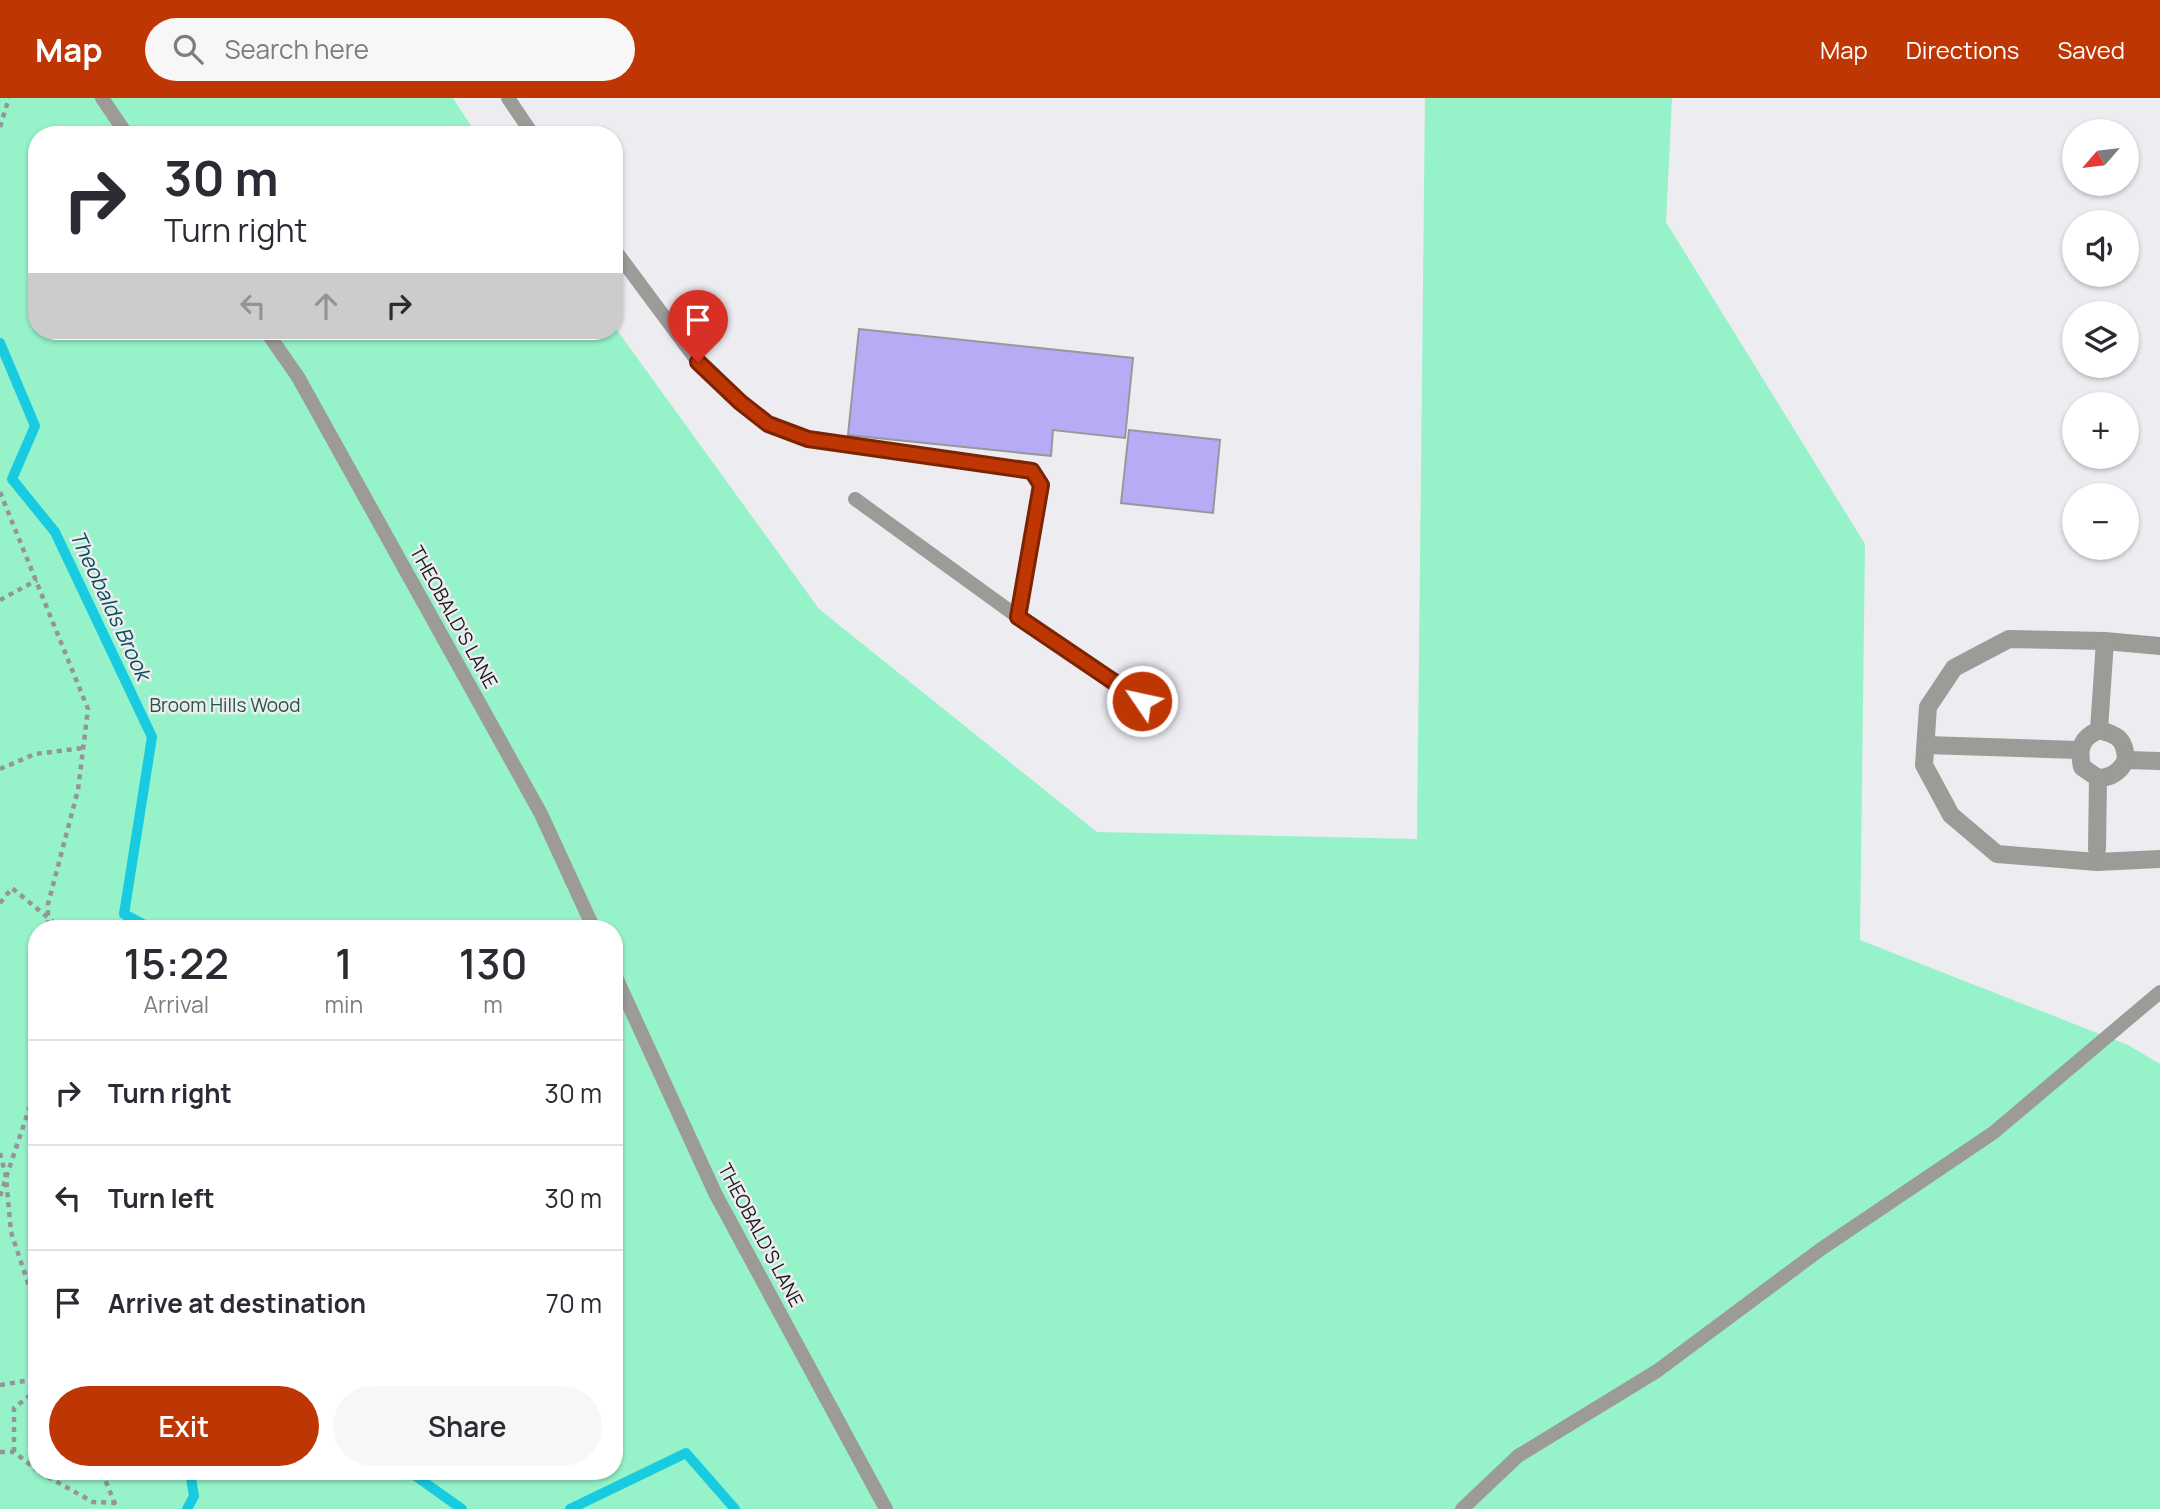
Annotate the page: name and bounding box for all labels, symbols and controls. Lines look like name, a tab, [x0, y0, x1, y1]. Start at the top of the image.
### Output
search box	[145, 18, 635, 81]
text: Map	[35, 27, 103, 72]
icon: search	[169, 30, 207, 68]
text: Search here	[225, 31, 369, 67]
text: Map	[1820, 33, 1868, 66]
text: Directions	[1906, 33, 2019, 66]
text: Saved	[2057, 33, 2125, 66]
north arrow	[2062, 119, 2138, 196]
map controls	[2062, 119, 2139, 560]
text: 30 m	[164, 144, 279, 211]
icon: right	[49, 154, 140, 245]
text: Turn right	[164, 208, 307, 252]
button: sound	[2062, 210, 2139, 287]
icon: left	[234, 287, 272, 325]
icon: ahead	[307, 287, 345, 325]
icon: right	[380, 287, 418, 325]
pin	[668, 290, 728, 362]
icon: arrive	[679, 301, 717, 339]
button: layers	[2062, 301, 2139, 378]
button: +	[2062, 392, 2139, 469]
button: −	[2062, 483, 2139, 560]
water label: Theobalds Brook	[64, 526, 159, 687]
street label: THEOBALD'S LANE	[404, 541, 504, 693]
position arrow	[1105, 664, 1179, 738]
park label: Broom Hills Wood	[149, 692, 301, 718]
text: 15:22	[124, 934, 229, 992]
text: 1	[335, 934, 353, 992]
text: 130	[459, 934, 527, 992]
text: Arrival	[143, 988, 209, 1020]
text: min	[325, 988, 363, 1020]
text: m	[483, 988, 503, 1020]
icon: right	[49, 1074, 87, 1112]
text: Turn right	[108, 1075, 232, 1111]
text: 30 m	[545, 1075, 602, 1111]
street label: THEOBALD'S LANE	[712, 1159, 810, 1311]
icon: left	[49, 1179, 87, 1217]
text: Turn left	[108, 1180, 215, 1216]
text: 30 m	[545, 1180, 602, 1216]
icon: arrive	[49, 1284, 87, 1322]
text: Arrive at destination	[108, 1285, 366, 1321]
text: 70 m	[546, 1285, 602, 1321]
button: Exit	[49, 1386, 319, 1466]
button: Share	[333, 1386, 602, 1466]

